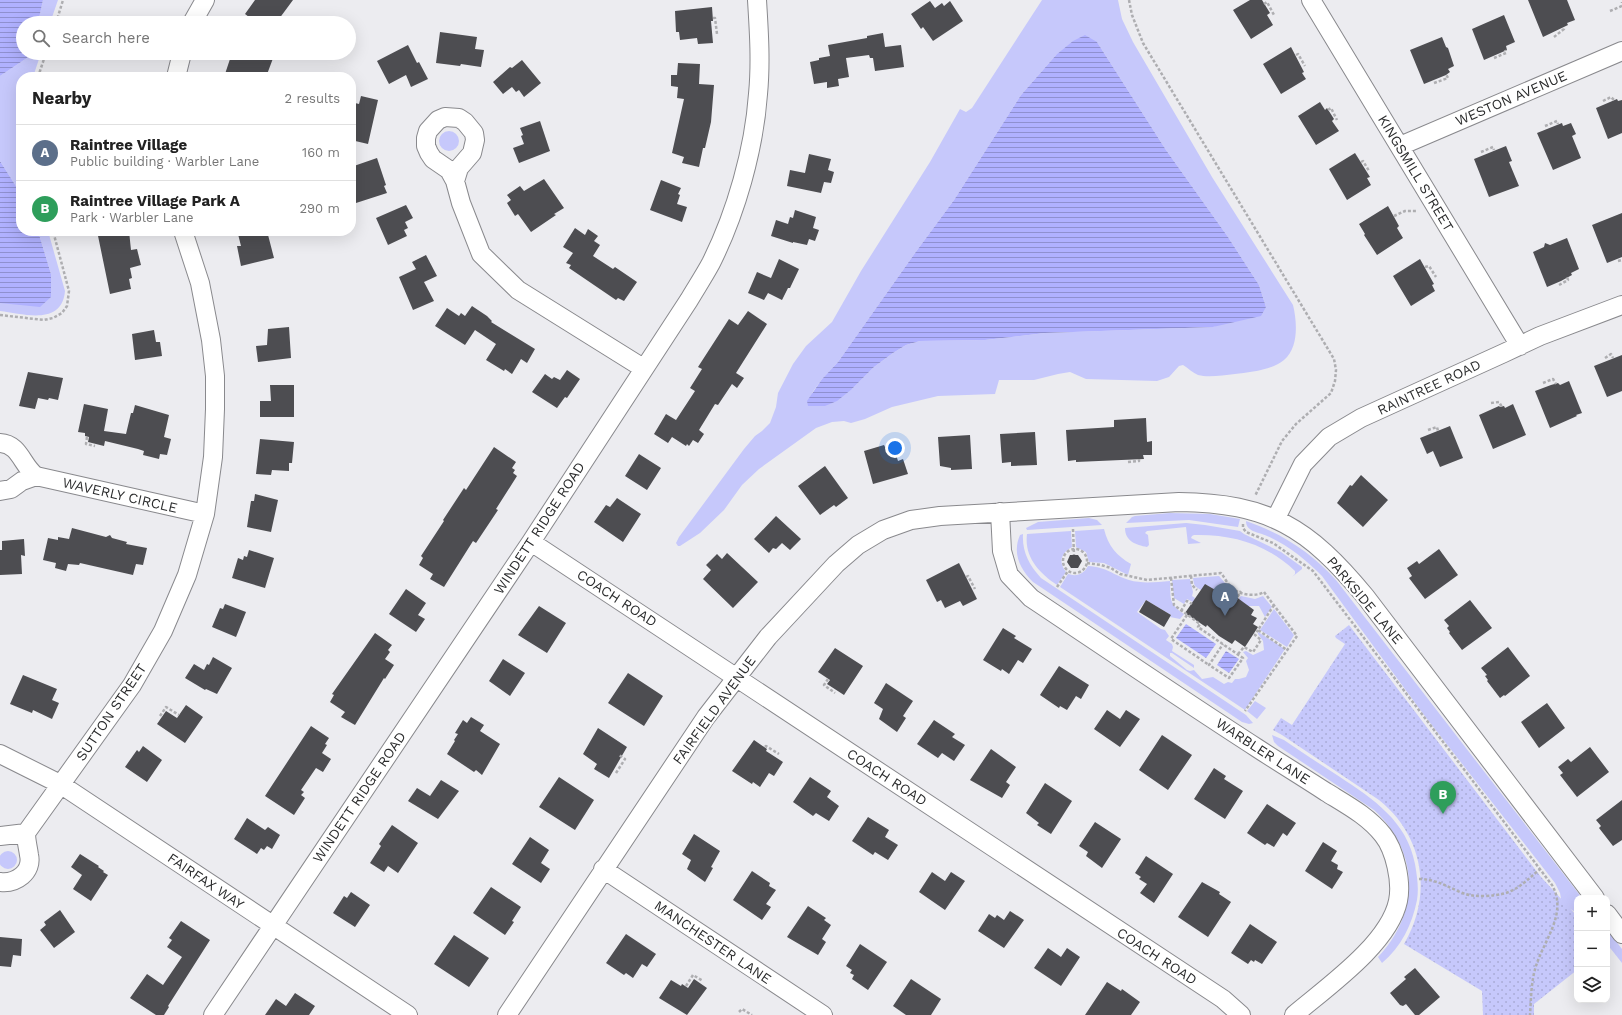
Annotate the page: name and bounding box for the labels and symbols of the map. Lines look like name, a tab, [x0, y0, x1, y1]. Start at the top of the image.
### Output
street label: WESTON AVENUE	[1453, 67, 1569, 129]
street label: KINGSMILL STREET	[1375, 112, 1457, 234]
street label: RAINTREE ROAD	[1375, 356, 1483, 418]
your location	[885, 438, 905, 458]
street label: WINDETT RIDGE ROAD	[490, 459, 588, 597]
street label: WAVERLY CIRCLE	[61, 474, 179, 516]
street label: PARKSIDE LANE	[1324, 553, 1406, 647]
street label: COACH ROAD	[574, 566, 660, 630]
pin: A	[1212, 583, 1238, 616]
street label: FAIRFIELD AVENUE	[669, 653, 759, 767]
street label: SUTTON STREET	[73, 660, 150, 764]
street label: WARBLER LANE	[1213, 715, 1313, 787]
street label: WINDETT RIDGE ROAD	[309, 729, 409, 865]
street label: COACH ROAD	[844, 745, 930, 809]
pin: B	[1430, 781, 1456, 814]
street label: FAIRFAX WAY	[165, 850, 247, 912]
street label: MANCHESTER LANE	[652, 897, 774, 987]
street label: COACH ROAD	[1114, 924, 1200, 988]

